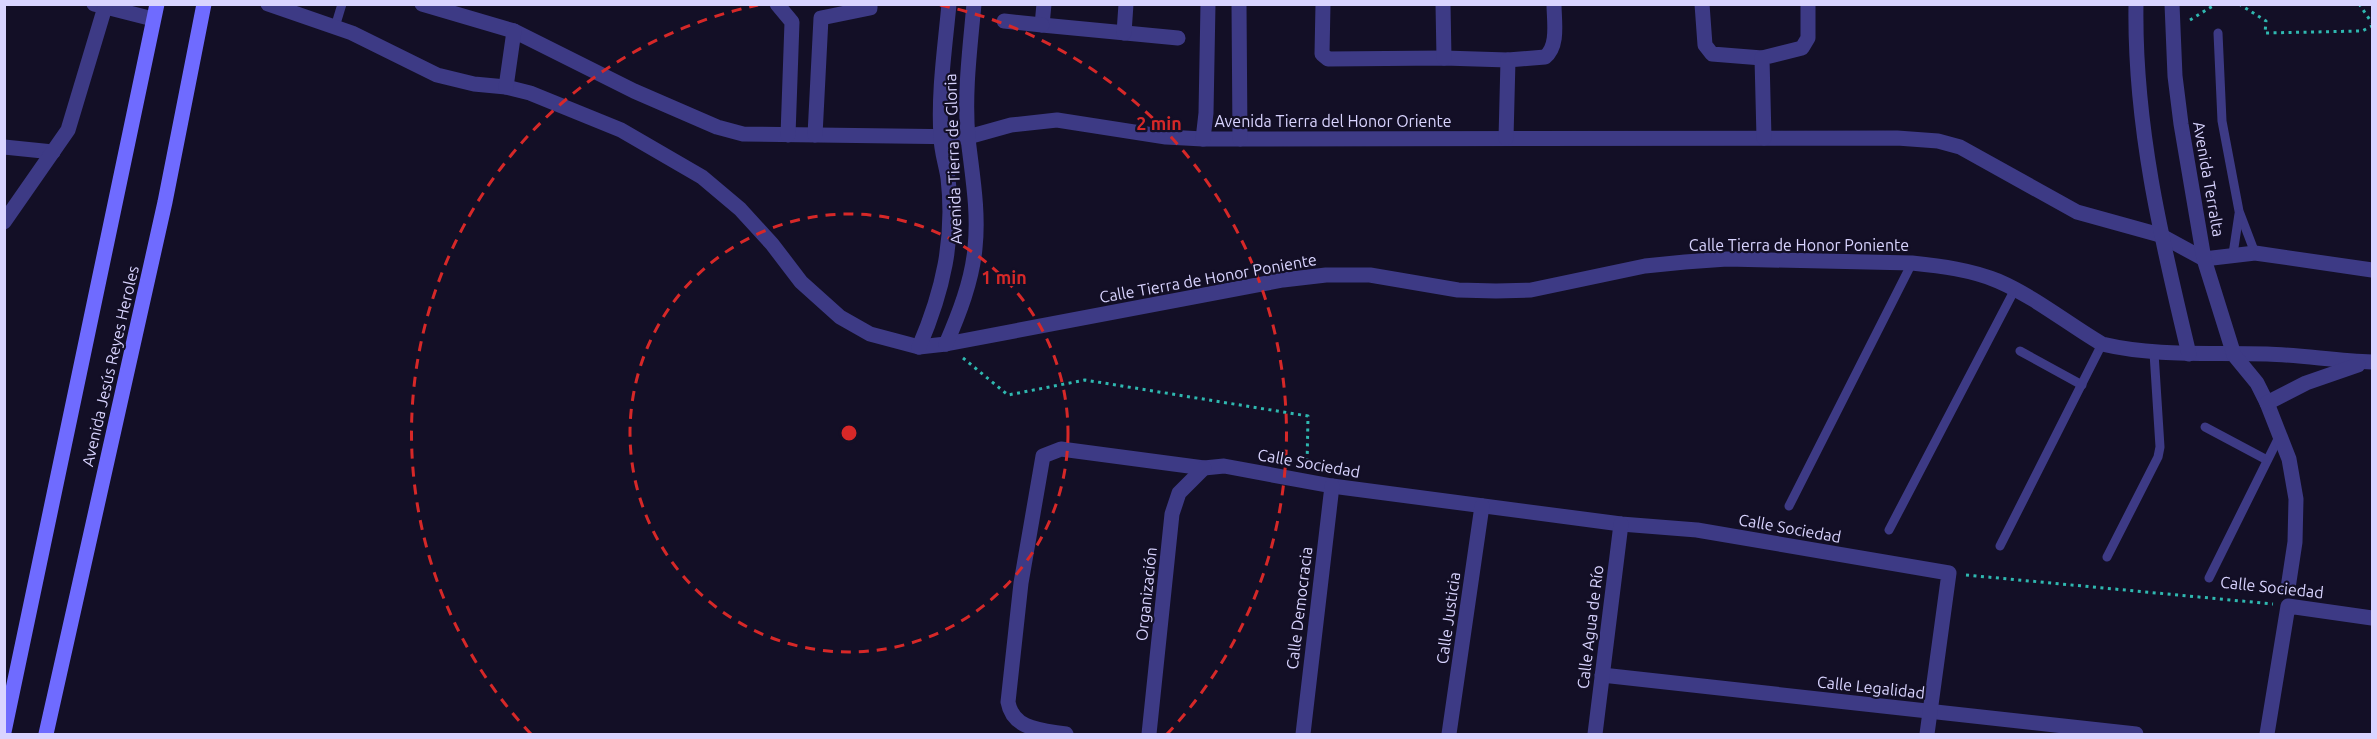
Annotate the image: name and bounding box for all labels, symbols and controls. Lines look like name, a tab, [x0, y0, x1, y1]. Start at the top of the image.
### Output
street label: Avenida Tierra de Gloria	[941, 73, 965, 245]
street label: Avenida Tierra del Honor Oriente	[1214, 112, 1452, 130]
text: 2 min	[1136, 113, 1182, 133]
street label: Avenida Terralta	[2190, 120, 2228, 238]
street label: Calle Tierra de Honor Poniente	[1689, 236, 1909, 254]
street label: Calle Tierra de Honor Poniente	[1098, 250, 1318, 306]
street label: Avenida Jesús Reyes Heroles	[78, 264, 142, 468]
text: 1 min	[981, 267, 1027, 287]
centre of rings	[839, 423, 859, 443]
street label: Calle Sociedad	[1256, 445, 1362, 481]
street label: Calle Sociedad	[1737, 510, 1843, 546]
street label: Organización	[1132, 546, 1160, 642]
street label: Calle Democracia	[1283, 546, 1315, 670]
street label: Calle Agua de Río	[1573, 564, 1607, 690]
street label: Calle Justicia	[1433, 571, 1463, 665]
street label: Calle Sociedad	[2219, 573, 2325, 601]
street label: Calle Legalidad	[1816, 672, 1926, 702]

